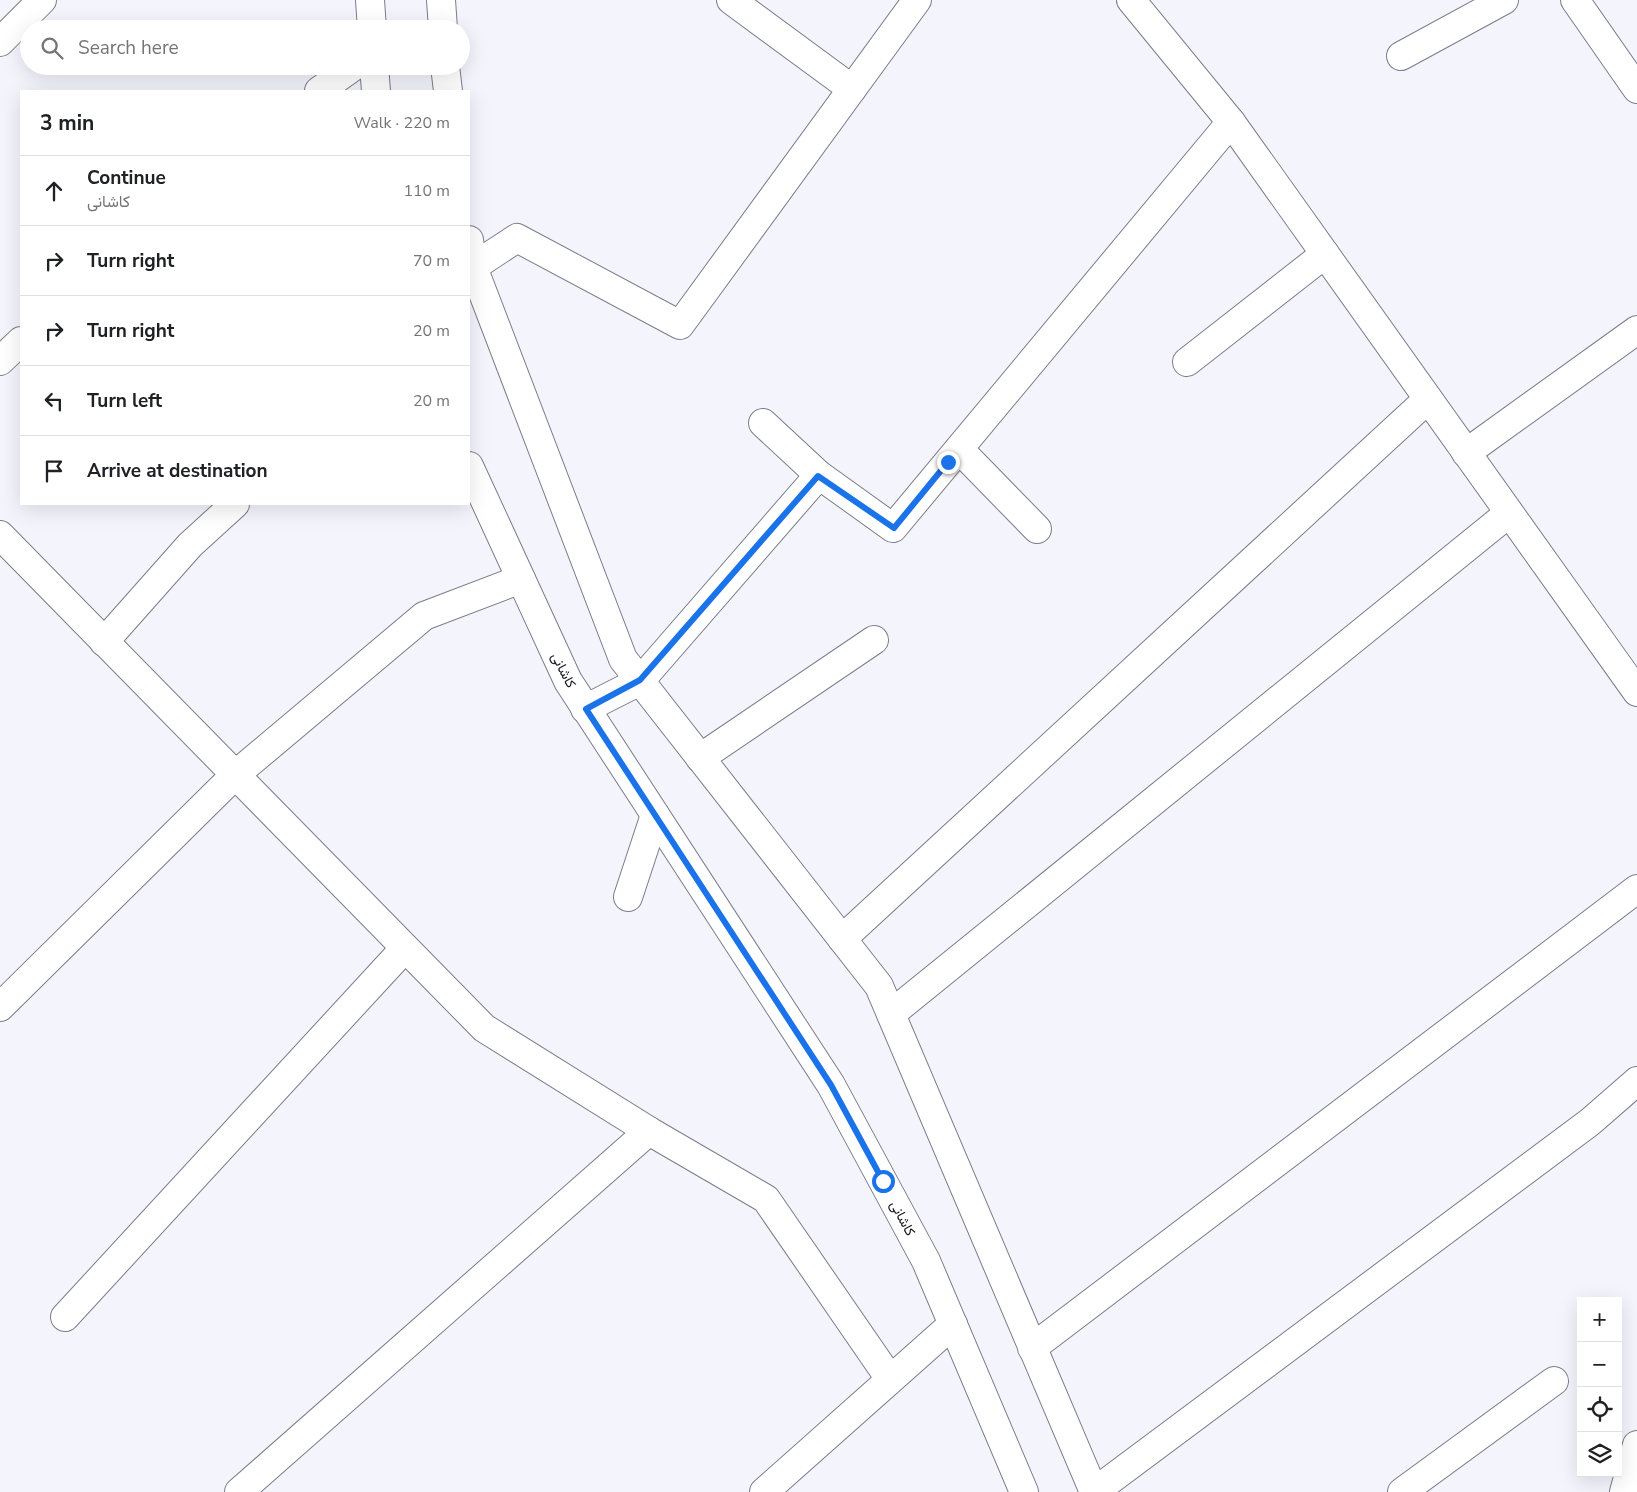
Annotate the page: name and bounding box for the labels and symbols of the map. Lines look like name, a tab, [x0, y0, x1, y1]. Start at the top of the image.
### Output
route end	[937, 451, 960, 474]
street label: کاشانی	[547, 649, 581, 691]
route start	[872, 1170, 895, 1193]
street label: کاشانی	[885, 1197, 920, 1239]

